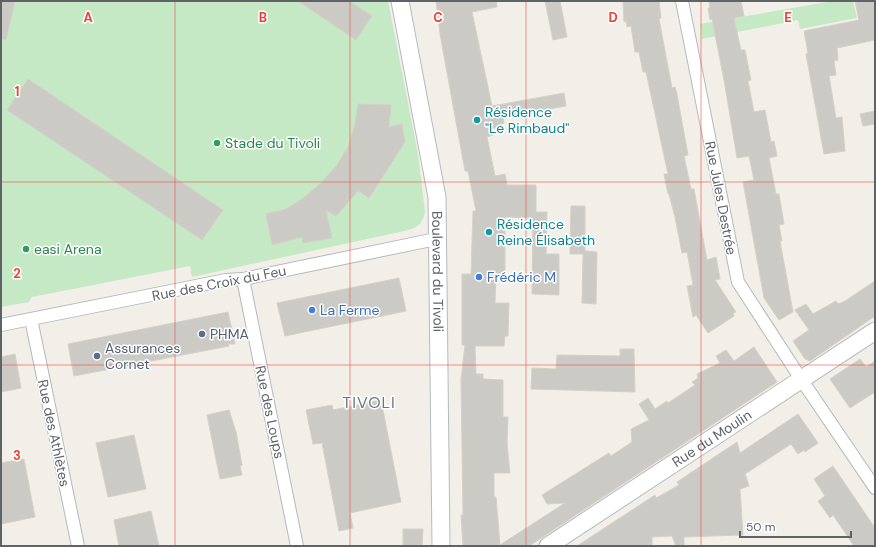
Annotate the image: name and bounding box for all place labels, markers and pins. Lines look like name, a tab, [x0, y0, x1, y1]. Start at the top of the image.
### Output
place label: Résidence "Le Rimbaud"	[485, 103, 569, 137]
marker: Résidence "Le Rimbaud"	[472, 115, 482, 125]
place label: Stade du Tivoli	[225, 134, 320, 152]
marker: Stade du Tivoli	[212, 138, 222, 148]
place label: Résidence Reine Élisabeth	[497, 215, 595, 249]
marker: Résidence Reine Élisabeth	[484, 227, 494, 237]
place label: easi Arena	[34, 240, 102, 258]
marker: easi Arena	[21, 244, 31, 254]
place label: Frédéric M	[487, 268, 556, 286]
marker: Frédéric M	[474, 272, 484, 282]
place label: La Ferme	[320, 301, 380, 319]
marker: La Ferme	[307, 305, 317, 315]
place label: PHMA	[210, 325, 249, 343]
marker: PHMA	[197, 329, 207, 339]
place label: Assurances Cornet	[105, 339, 180, 373]
marker: Assurances Cornet	[92, 351, 102, 361]

